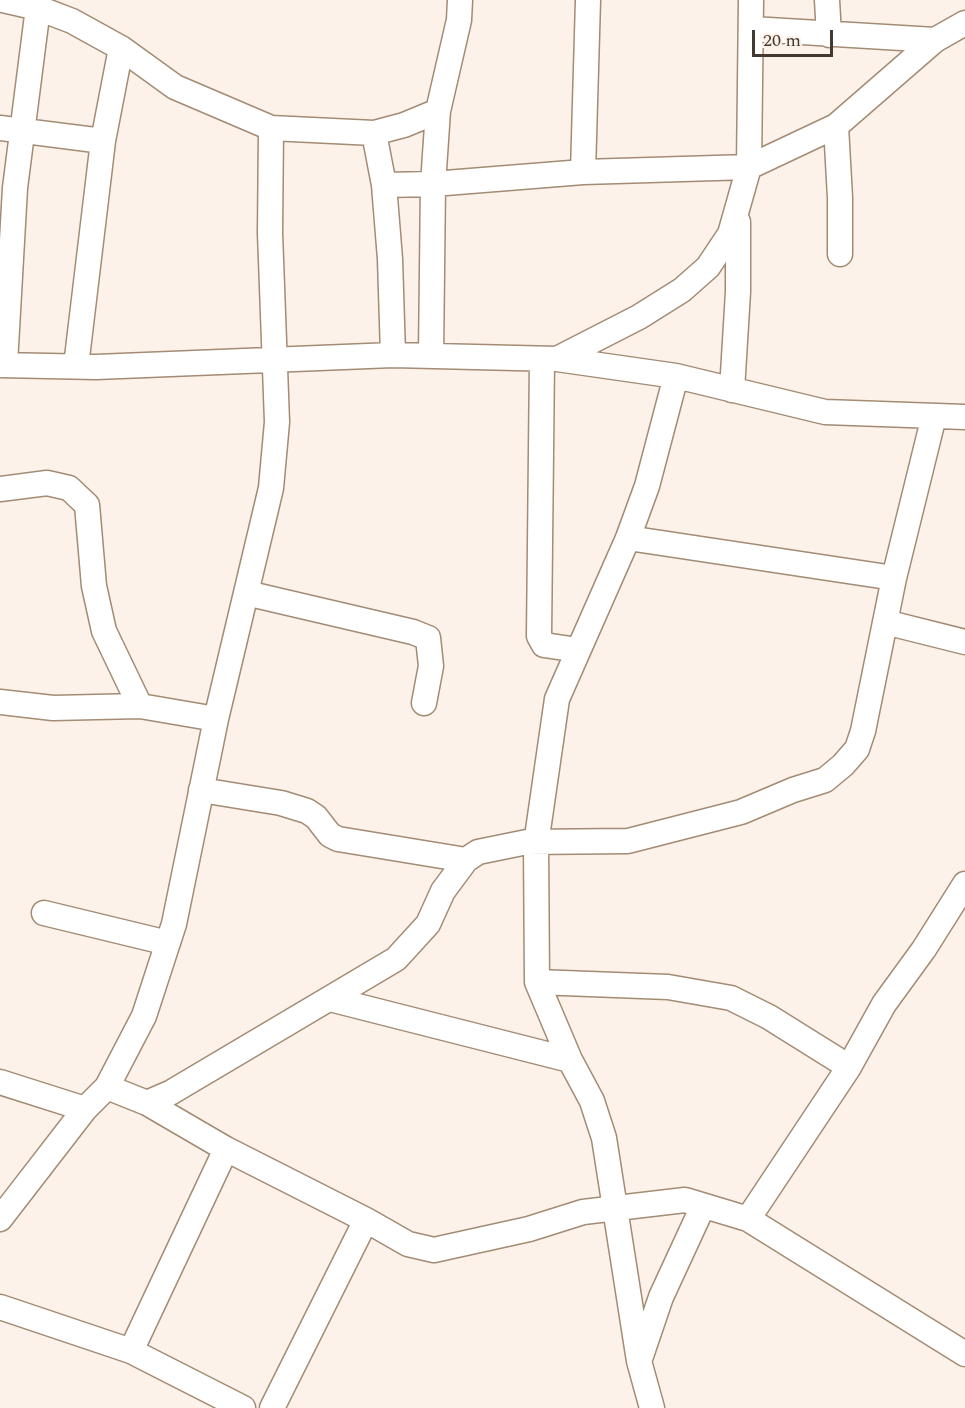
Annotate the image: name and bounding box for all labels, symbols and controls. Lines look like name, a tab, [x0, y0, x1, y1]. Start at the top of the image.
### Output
scale bar	[755, 18, 836, 56]
text: 20 m	[763, 27, 801, 54]

